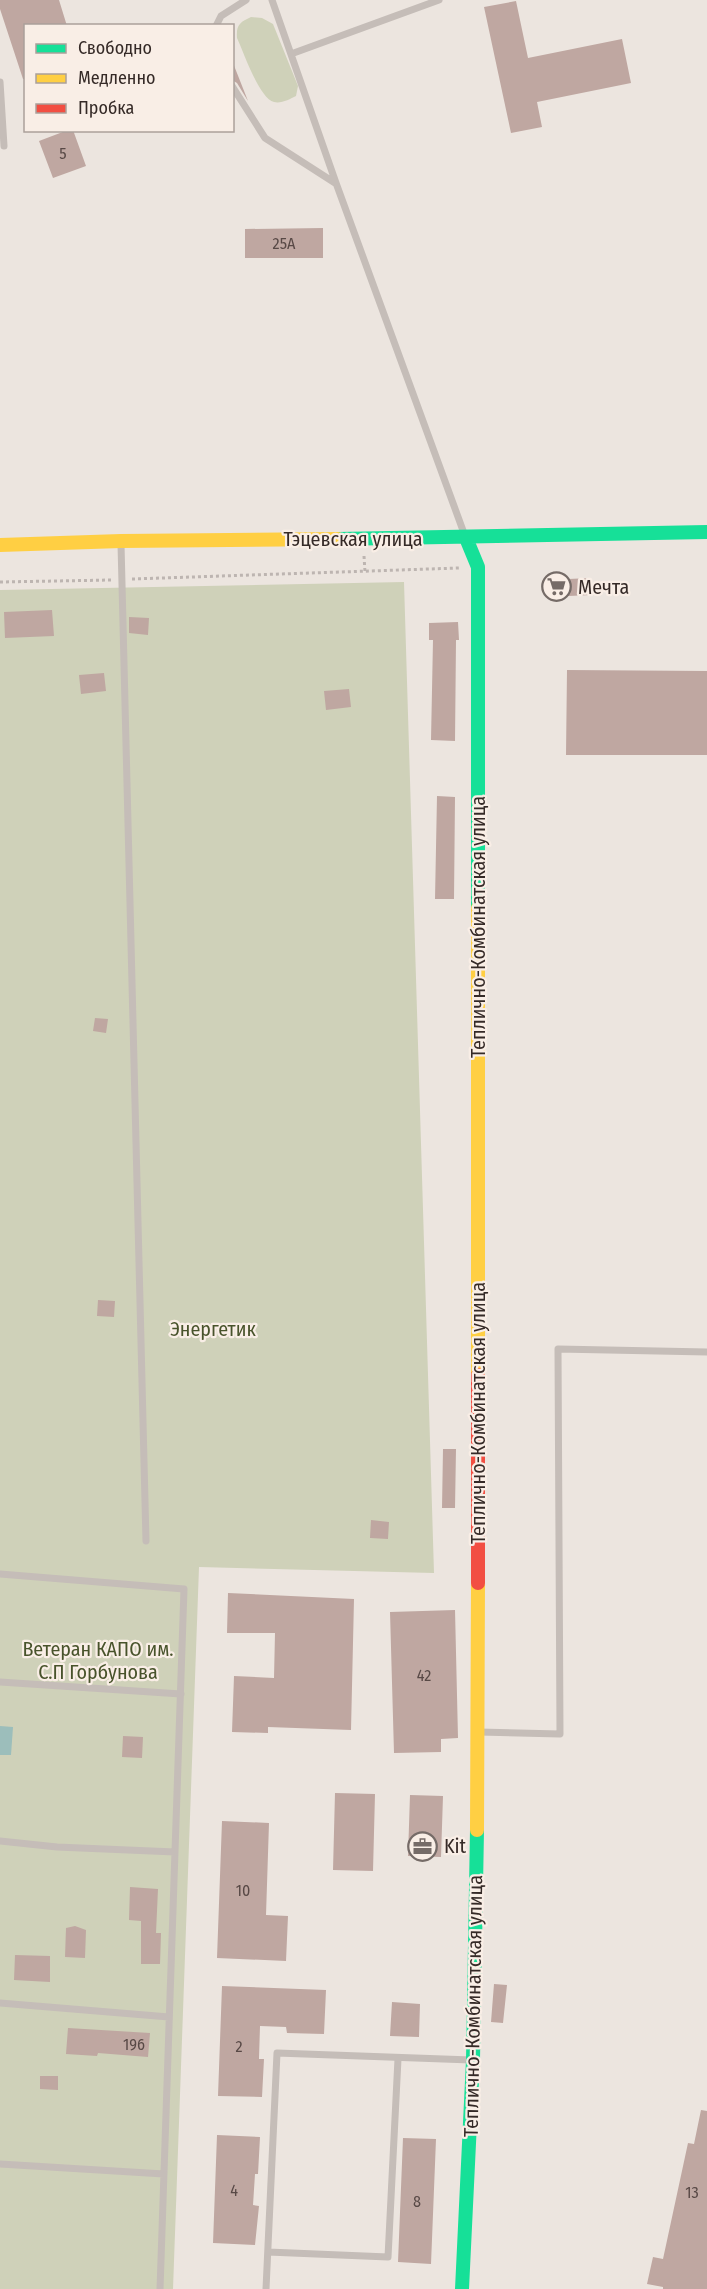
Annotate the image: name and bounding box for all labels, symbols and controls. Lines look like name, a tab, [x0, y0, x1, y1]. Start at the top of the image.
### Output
legend	[24, 24, 234, 132]
text: Свободно	[78, 37, 152, 59]
text: Медленно	[78, 67, 156, 89]
text: Пробка	[78, 97, 134, 119]
house number: 5	[59, 144, 67, 163]
house number: 25А	[273, 234, 296, 253]
street label: Тэцевская улица	[283, 527, 423, 551]
supermarket icon: Мечта	[541, 571, 573, 603]
place label: Мечта	[578, 575, 629, 599]
street label: Теплично-Комбинатская улица	[466, 796, 490, 1058]
street label: Теплично-Комбинатская улица	[466, 1282, 490, 1544]
park label: Энергетик	[170, 1317, 256, 1341]
park label: Ветеран КАПО им. С.П Горбунова	[22, 1637, 174, 1684]
house number: 42	[417, 1666, 431, 1685]
office icon: Kit	[407, 1830, 439, 1862]
place label: Kit	[444, 1834, 467, 1858]
street label: Теплично-Комбинатская улица	[459, 1875, 487, 2137]
house number: 10	[236, 1881, 250, 1900]
house number: 196	[123, 2035, 145, 2054]
house number: 2	[235, 2037, 243, 2056]
house number: 4	[230, 2181, 238, 2200]
house number: 13	[685, 2183, 699, 2202]
house number: 8	[413, 2192, 421, 2211]

